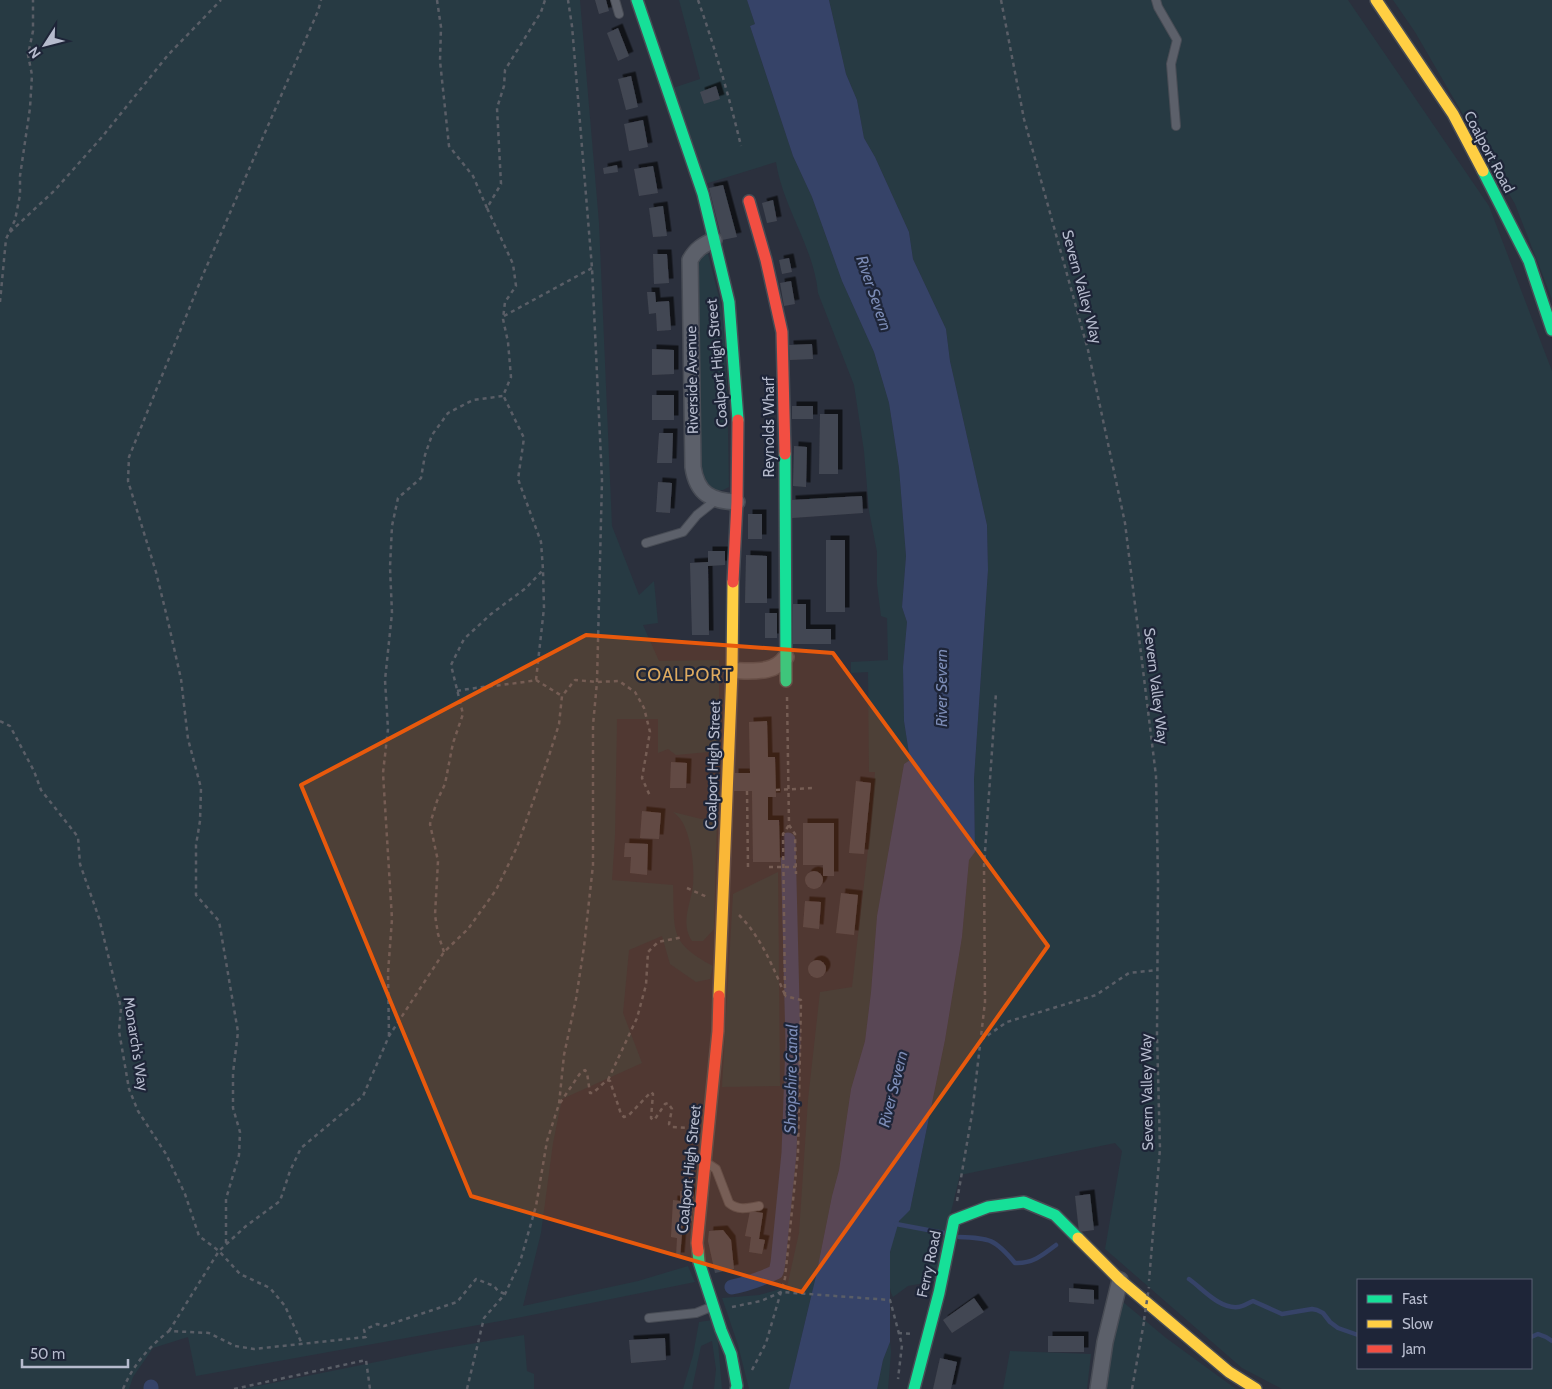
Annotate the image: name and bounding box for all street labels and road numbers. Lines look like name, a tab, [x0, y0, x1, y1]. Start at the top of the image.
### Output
street label: Coalport Road	[1460, 108, 1518, 196]
street label: Severn Valley Way	[1058, 228, 1106, 346]
street label: Coalport High Street	[702, 298, 732, 428]
street label: Riverside Avenue	[682, 325, 702, 434]
street label: Reynolds Wharf	[760, 376, 778, 478]
street label: Severn Valley Way	[1140, 627, 1172, 746]
street label: Coalport High Street	[702, 700, 724, 830]
street label: Monarch's Way	[120, 996, 152, 1093]
street label: Severn Valley Way	[1137, 1033, 1157, 1151]
street label: Coalport High Street	[673, 1104, 705, 1234]
street label: Ferry Road	[913, 1229, 945, 1299]

